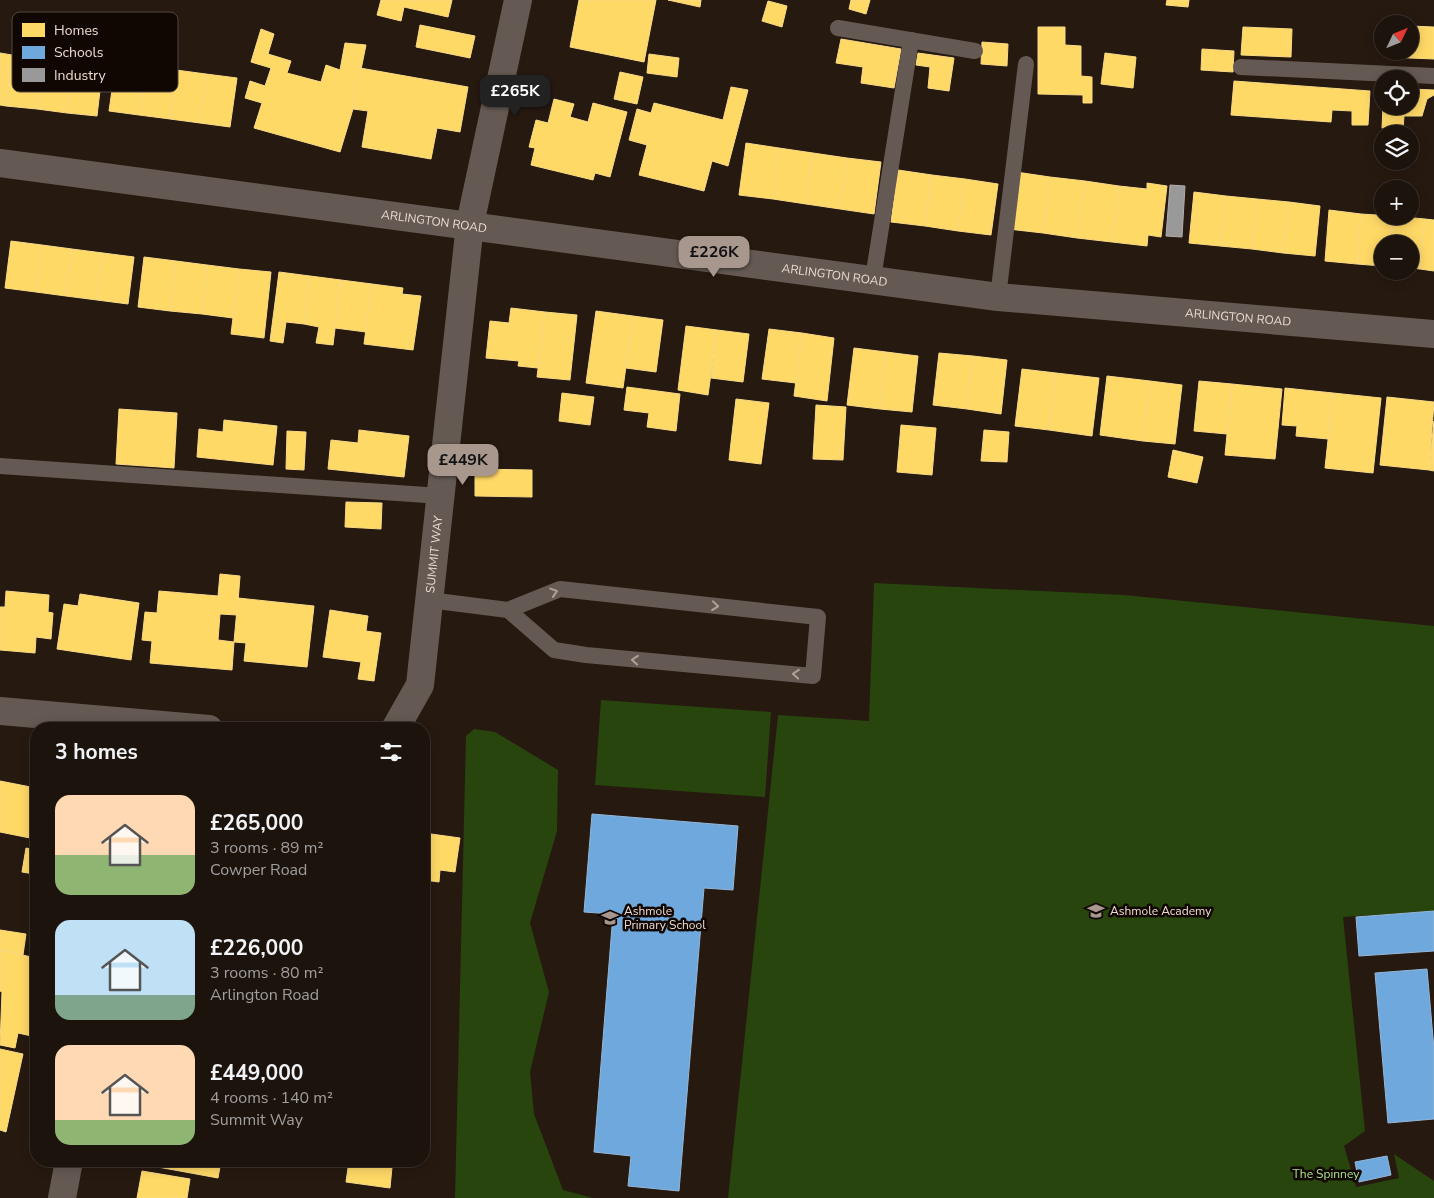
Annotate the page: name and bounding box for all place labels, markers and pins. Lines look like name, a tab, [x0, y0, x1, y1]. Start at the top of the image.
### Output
pin: £265K	[480, 74, 550, 117]
pin: £226K	[679, 236, 749, 278]
pin: £449K	[428, 444, 498, 486]
school or university icon: Ashmole Academy	[1086, 901, 1106, 921]
place label: Ashmole Primary School	[624, 903, 706, 933]
place label: Ashmole Academy	[1110, 903, 1212, 919]
school or university icon: Ashmole Primary School	[600, 908, 620, 928]

